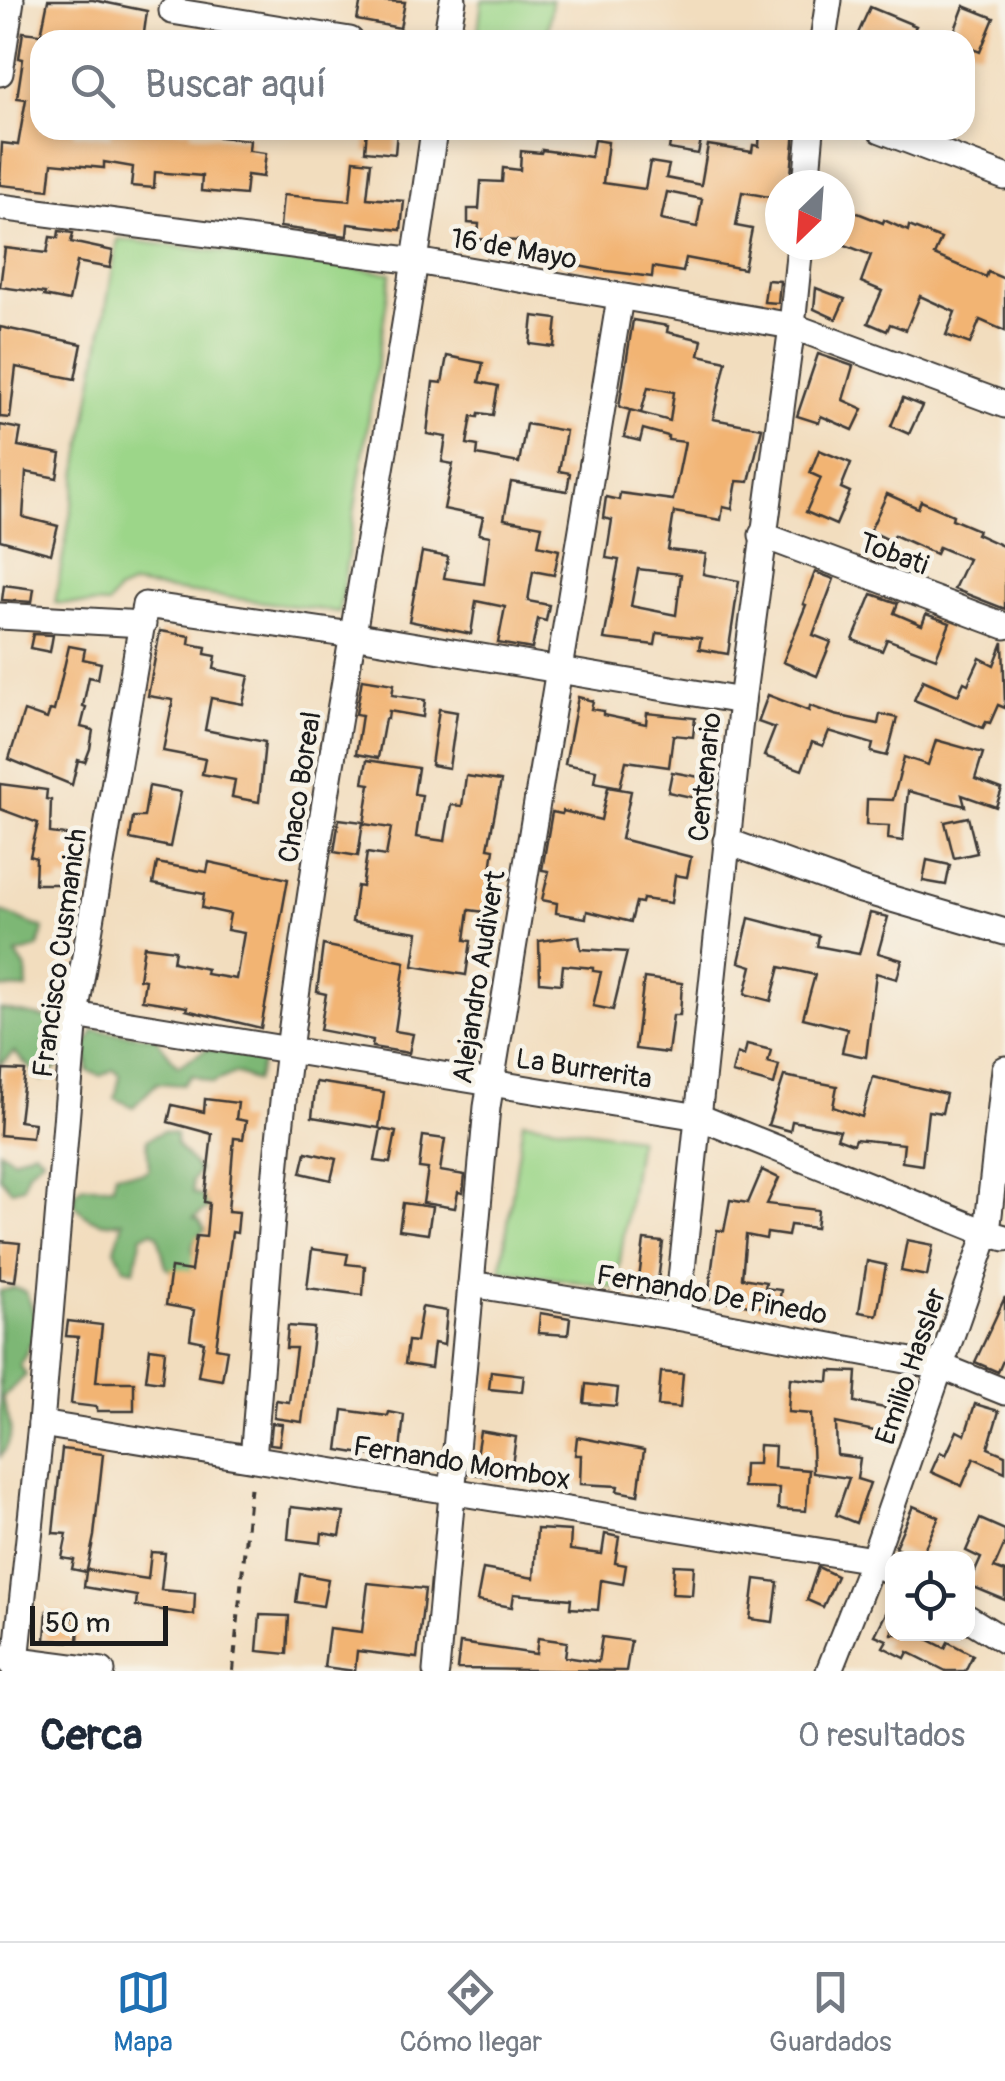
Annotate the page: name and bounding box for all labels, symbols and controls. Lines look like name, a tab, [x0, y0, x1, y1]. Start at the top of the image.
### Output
search box	[30, 30, 975, 140]
icon: search	[65, 58, 120, 113]
text: Buscar aquí	[145, 61, 327, 109]
north arrow	[765, 170, 855, 260]
street label: 16 de Mayo	[448, 221, 579, 278]
street label: Tobati	[854, 525, 933, 584]
street label: Chaco Boreal	[271, 709, 330, 865]
street label: Centenario	[681, 711, 730, 843]
street label: Francisco Cusmanich	[26, 826, 95, 1080]
street label: Alejandro Audivert	[445, 867, 514, 1087]
street label: La Burrerita	[513, 1041, 654, 1098]
street label: Fernando De Pinedo	[594, 1258, 830, 1333]
street label: Emilio Hassler	[868, 1284, 955, 1449]
street label: Fernando Mombox	[351, 1429, 573, 1498]
map controls	[885, 1551, 975, 1641]
button: locate	[885, 1551, 975, 1641]
scale bar	[30, 1601, 168, 1646]
text: 50 m	[45, 1606, 110, 1641]
text: Cerca	[40, 1710, 142, 1762]
text: 0 resultados	[798, 1716, 965, 1756]
tab: Mapa	[113, 1965, 173, 2060]
tab: Cómo llegar	[400, 1965, 542, 2060]
tab: Guardados	[769, 1965, 892, 2060]

